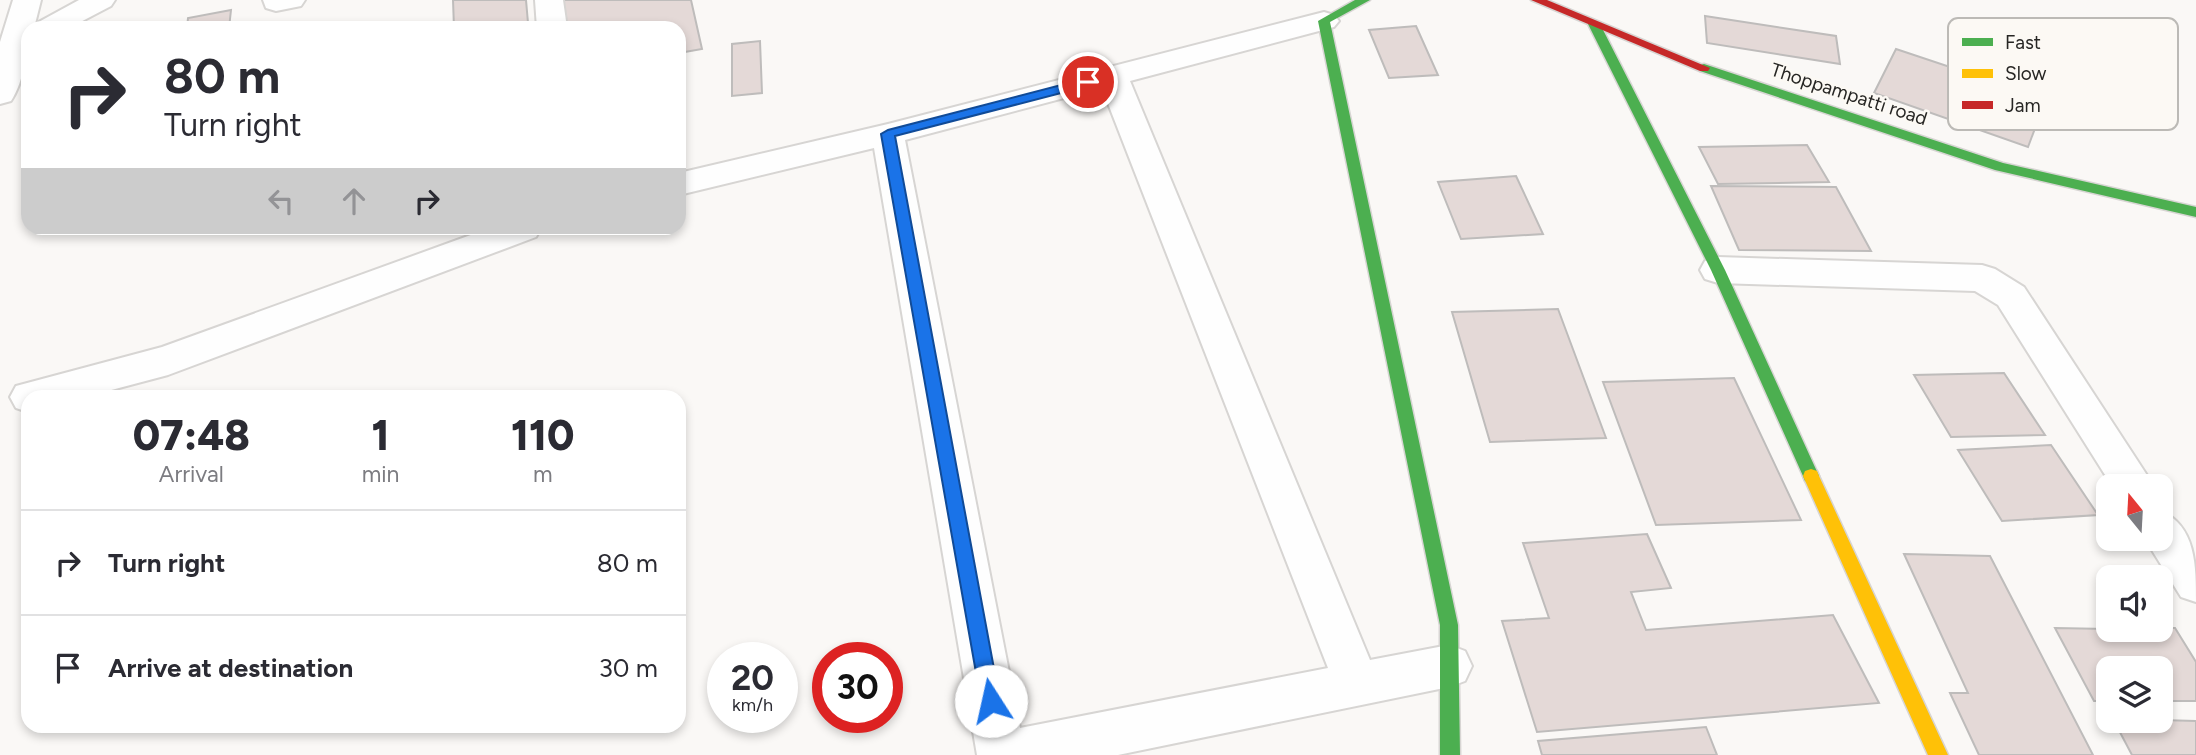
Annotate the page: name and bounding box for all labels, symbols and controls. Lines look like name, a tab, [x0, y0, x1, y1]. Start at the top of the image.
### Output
legend	[1948, 18, 2178, 130]
text: Fast	[2005, 31, 2041, 54]
text: 80 m	[164, 46, 280, 105]
icon: right	[49, 49, 140, 140]
pin	[1058, 52, 1118, 112]
street label: Thoppampatti road	[1768, 58, 1930, 130]
text: Slow	[2005, 62, 2047, 85]
icon: arrive	[1069, 63, 1107, 101]
text: Jam	[2005, 94, 2041, 117]
text: Turn right	[164, 106, 302, 144]
icon: left	[262, 182, 300, 220]
icon: ahead	[335, 182, 373, 220]
icon: right	[408, 182, 446, 220]
text: 07:48	[133, 410, 250, 461]
text: 1	[372, 410, 389, 461]
text: 110	[511, 410, 574, 461]
text: Arrival	[159, 460, 224, 488]
text: min	[362, 460, 399, 488]
text: m	[533, 460, 552, 488]
north arrow	[2096, 474, 2174, 551]
map controls	[2096, 474, 2173, 733]
icon: right	[49, 544, 87, 582]
text: Turn right	[108, 547, 225, 579]
text: 80 m	[597, 547, 658, 579]
button: sound	[2096, 565, 2173, 642]
speed limit sign: 30	[812, 642, 903, 733]
icon: arrive	[49, 649, 87, 687]
text: Arrive at destination	[108, 652, 353, 684]
text: 30 m	[599, 652, 658, 684]
button: layers	[2096, 656, 2173, 733]
text: 20	[731, 657, 774, 699]
position arrow	[954, 664, 1028, 738]
text: km/h	[732, 694, 773, 716]

